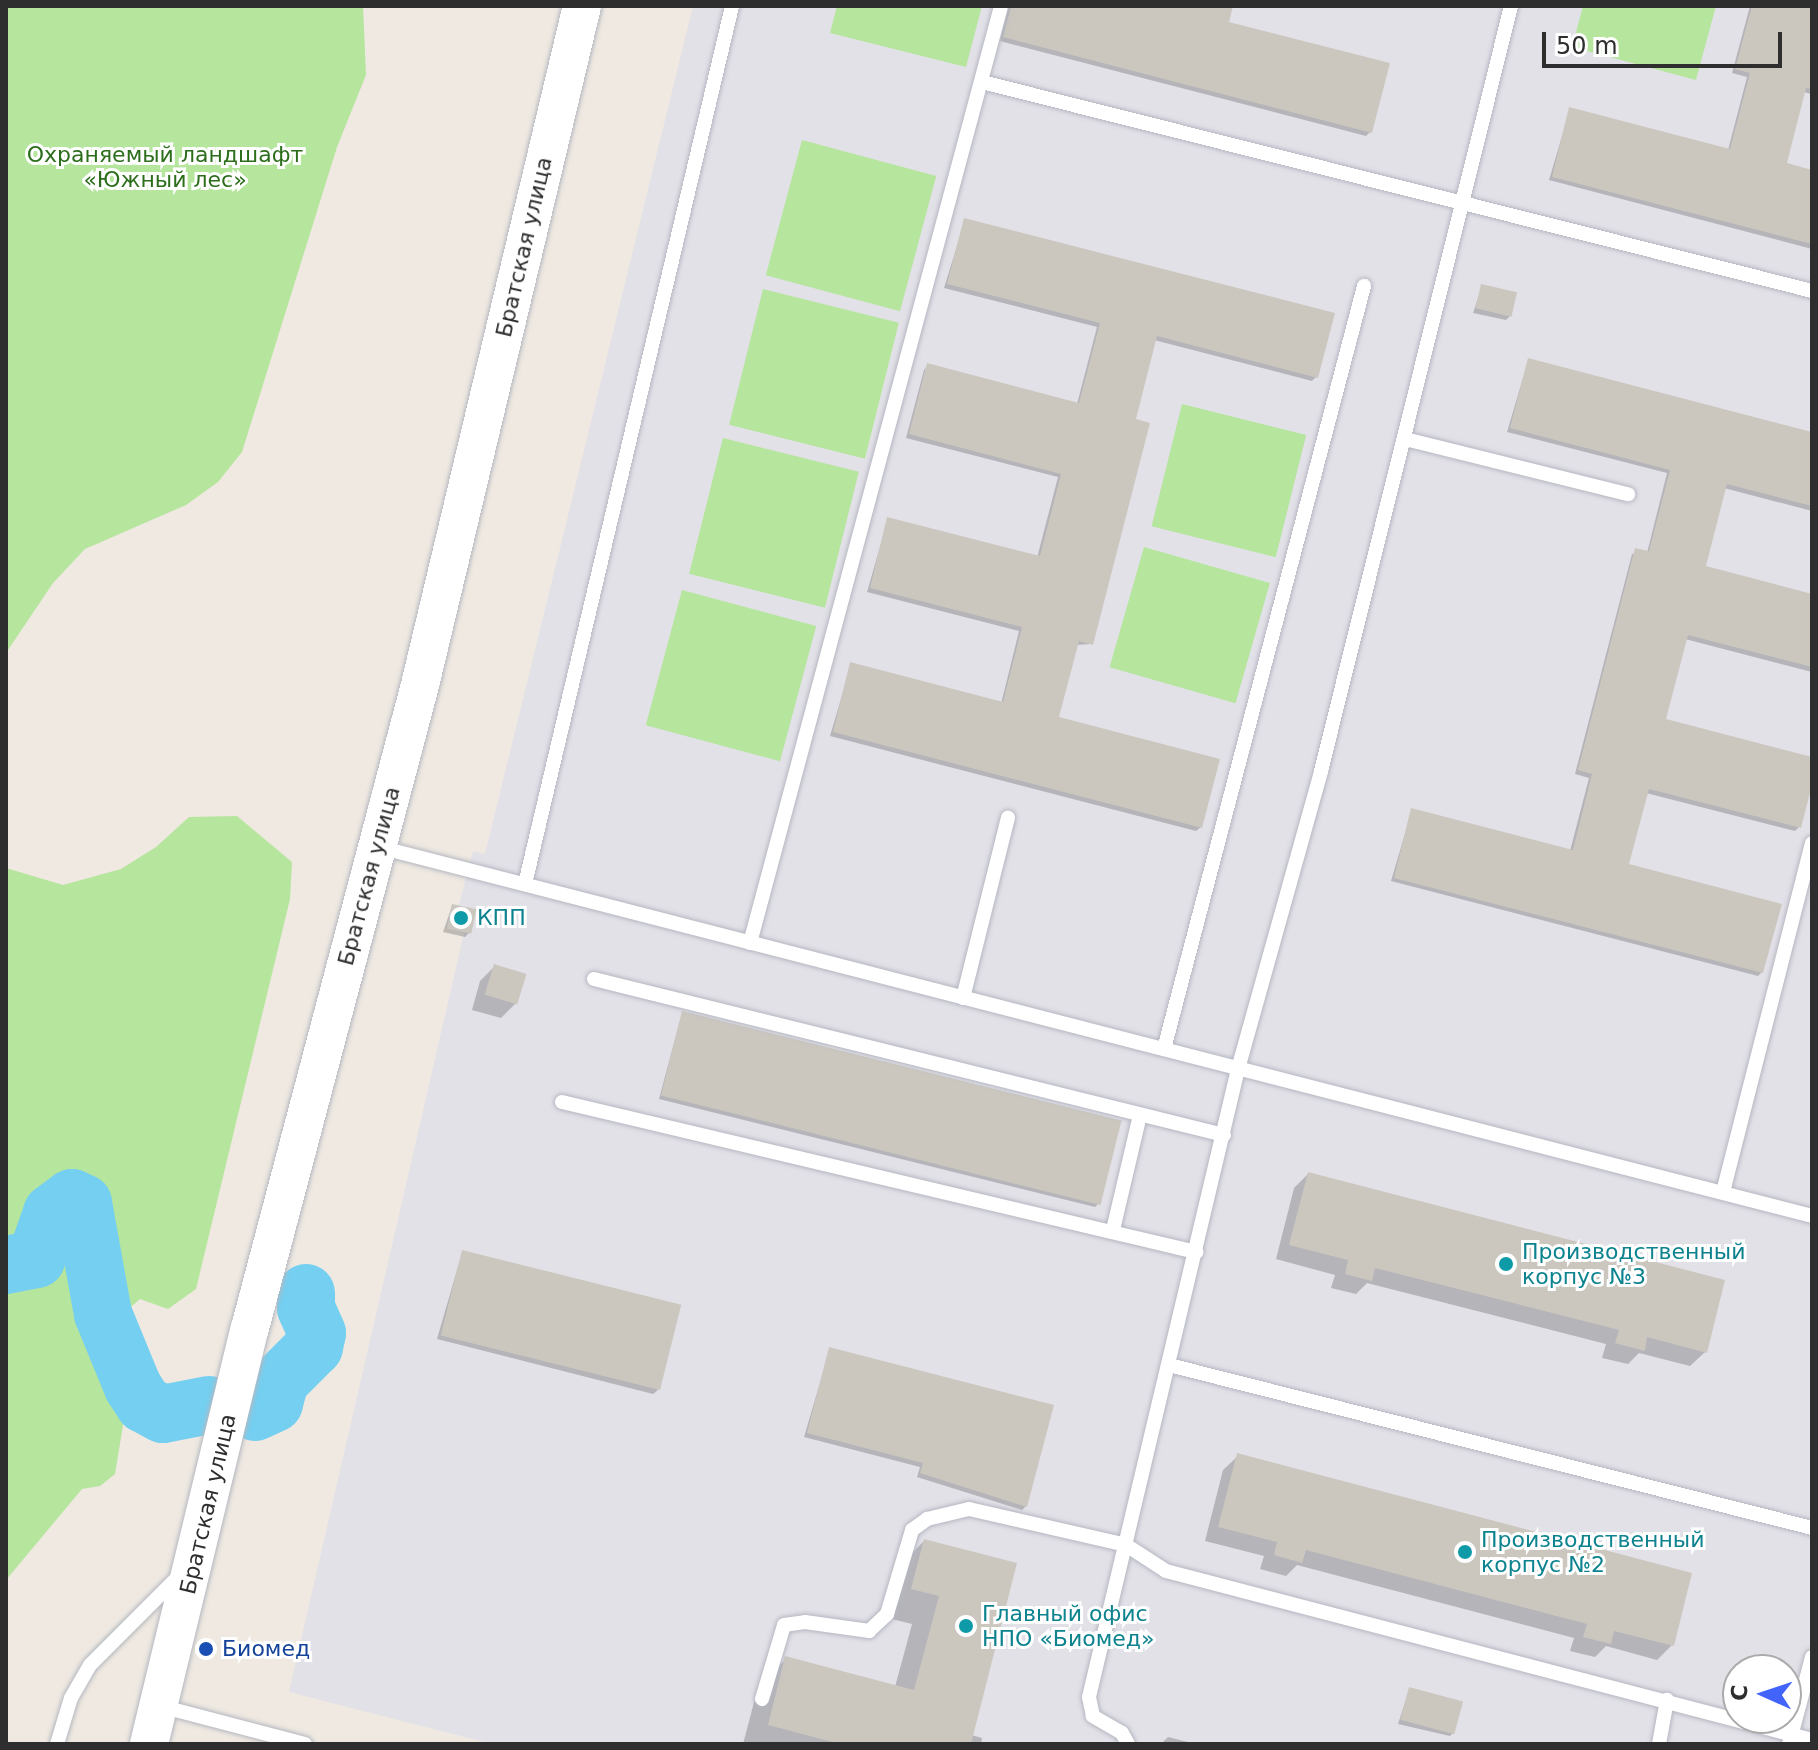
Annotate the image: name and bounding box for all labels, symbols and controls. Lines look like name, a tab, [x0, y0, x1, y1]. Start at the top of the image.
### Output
scale bar	[1546, 16, 1786, 66]
text: 50 m	[1556, 32, 1618, 60]
park label: Охраняемый ландшафт «Южный лес»	[27, 141, 303, 192]
street label: Братская улица	[490, 154, 558, 340]
street label: Братская улица	[332, 784, 406, 968]
place label: КПП	[477, 905, 526, 931]
marker: КПП	[452, 909, 470, 927]
place label: Производственный корпус №3	[1522, 1238, 1745, 1290]
marker: Производственный корпус №3	[1497, 1255, 1515, 1273]
street label: Братская улица	[174, 1411, 242, 1597]
place label: Производственный корпус №2	[1481, 1526, 1704, 1578]
marker: Производственный корпус №2	[1456, 1543, 1474, 1561]
place label: Главный офис НПО «Биомед»	[982, 1600, 1155, 1652]
marker: Главный офис НПО «Биомед»	[957, 1617, 975, 1635]
place label: Биомед	[222, 1636, 310, 1662]
marker: Биомед	[197, 1640, 215, 1658]
north arrow	[1722, 1654, 1802, 1734]
text: С	[1727, 1684, 1752, 1702]

